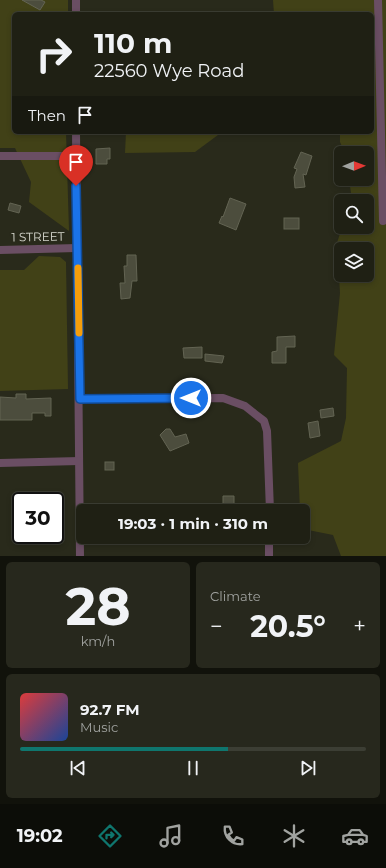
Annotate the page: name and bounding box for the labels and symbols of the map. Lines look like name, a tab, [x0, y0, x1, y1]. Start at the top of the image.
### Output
pin	[59, 145, 93, 186]
north arrow	[334, 146, 374, 186]
street label: 1 STREET	[11, 229, 65, 244]
position arrow	[170, 377, 212, 419]
speed limit sign: 30	[12, 492, 64, 544]

